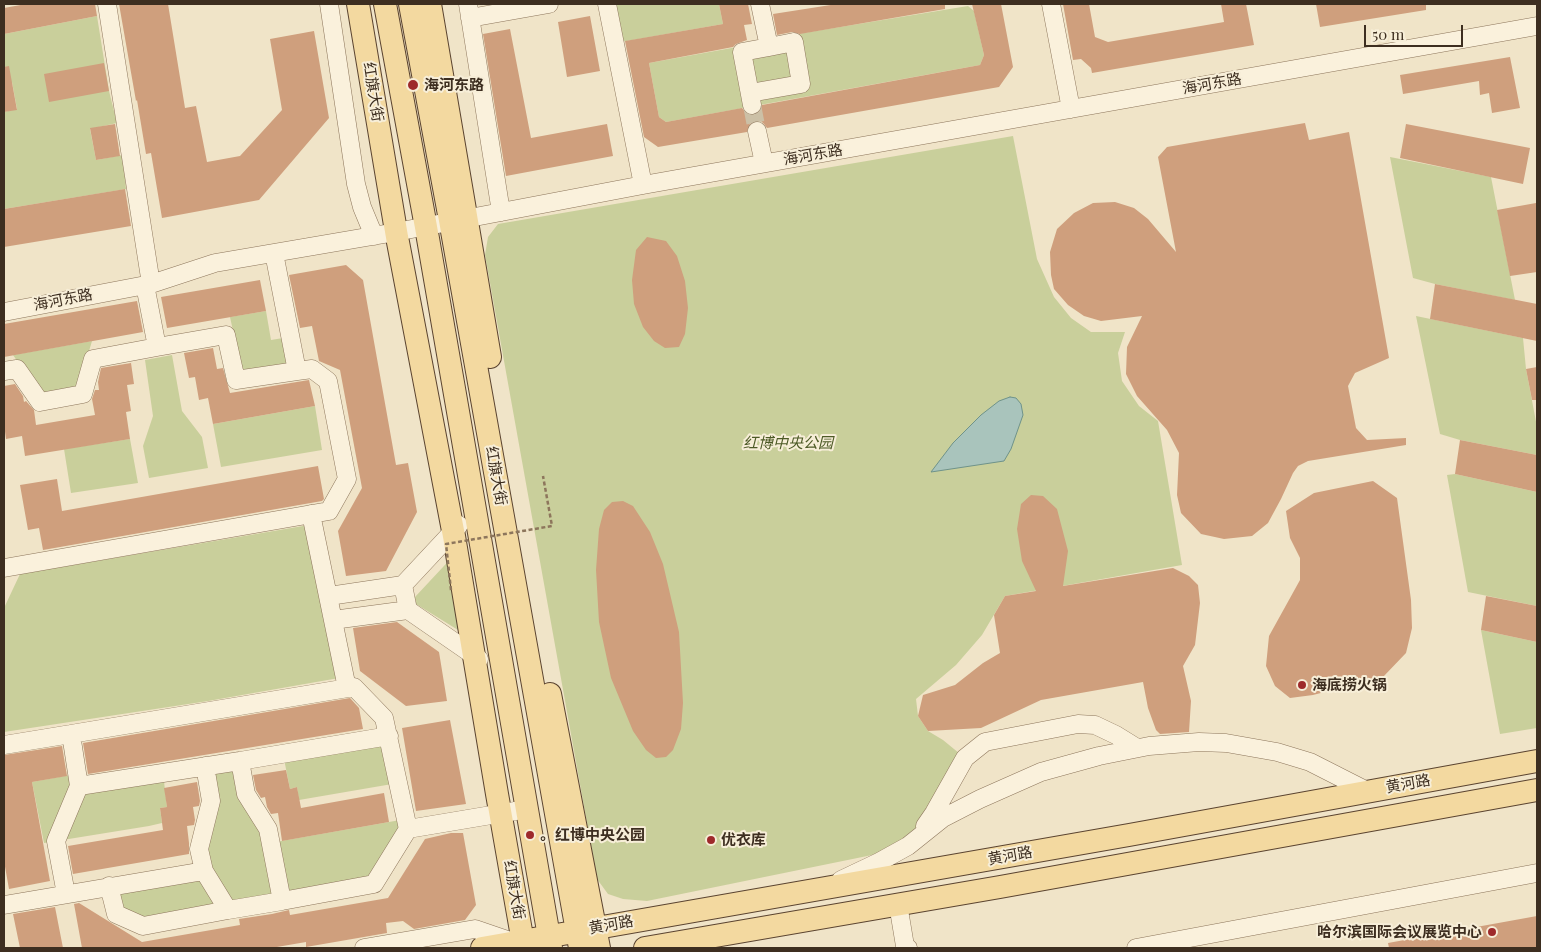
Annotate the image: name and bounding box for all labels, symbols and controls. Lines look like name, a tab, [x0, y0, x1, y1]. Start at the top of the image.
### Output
scale bar	[1366, 15, 1465, 47]
text: 50 m	[1372, 24, 1404, 44]
street label: 红旗大街	[359, 61, 387, 123]
street label: 海河东路	[1181, 70, 1243, 98]
place label: 海河东路	[424, 76, 484, 94]
marker: 海河东路	[406, 78, 420, 92]
street label: 海河东路	[782, 141, 844, 169]
street label: 海河东路	[32, 285, 94, 315]
park label: 红博中央公园	[743, 434, 833, 452]
street label: 红旗大街	[482, 445, 510, 507]
place label: 海底捞火锅	[1312, 676, 1387, 694]
marker: 海底捞火锅	[1296, 679, 1308, 691]
street label: 黄河路	[1384, 771, 1432, 797]
place label: 。红博中央公园	[540, 826, 645, 844]
marker: 。红博中央公园	[524, 829, 536, 841]
place label: 优衣库	[721, 831, 766, 849]
marker: 优衣库	[705, 834, 717, 846]
street label: 黄河路	[986, 843, 1034, 869]
street label: 红旗大街	[500, 859, 528, 921]
street label: 黄河路	[587, 912, 635, 938]
place label: 哈尔滨国际会议展览中心	[1317, 923, 1482, 941]
marker: 哈尔滨国际会议展览中心	[1486, 926, 1498, 938]

